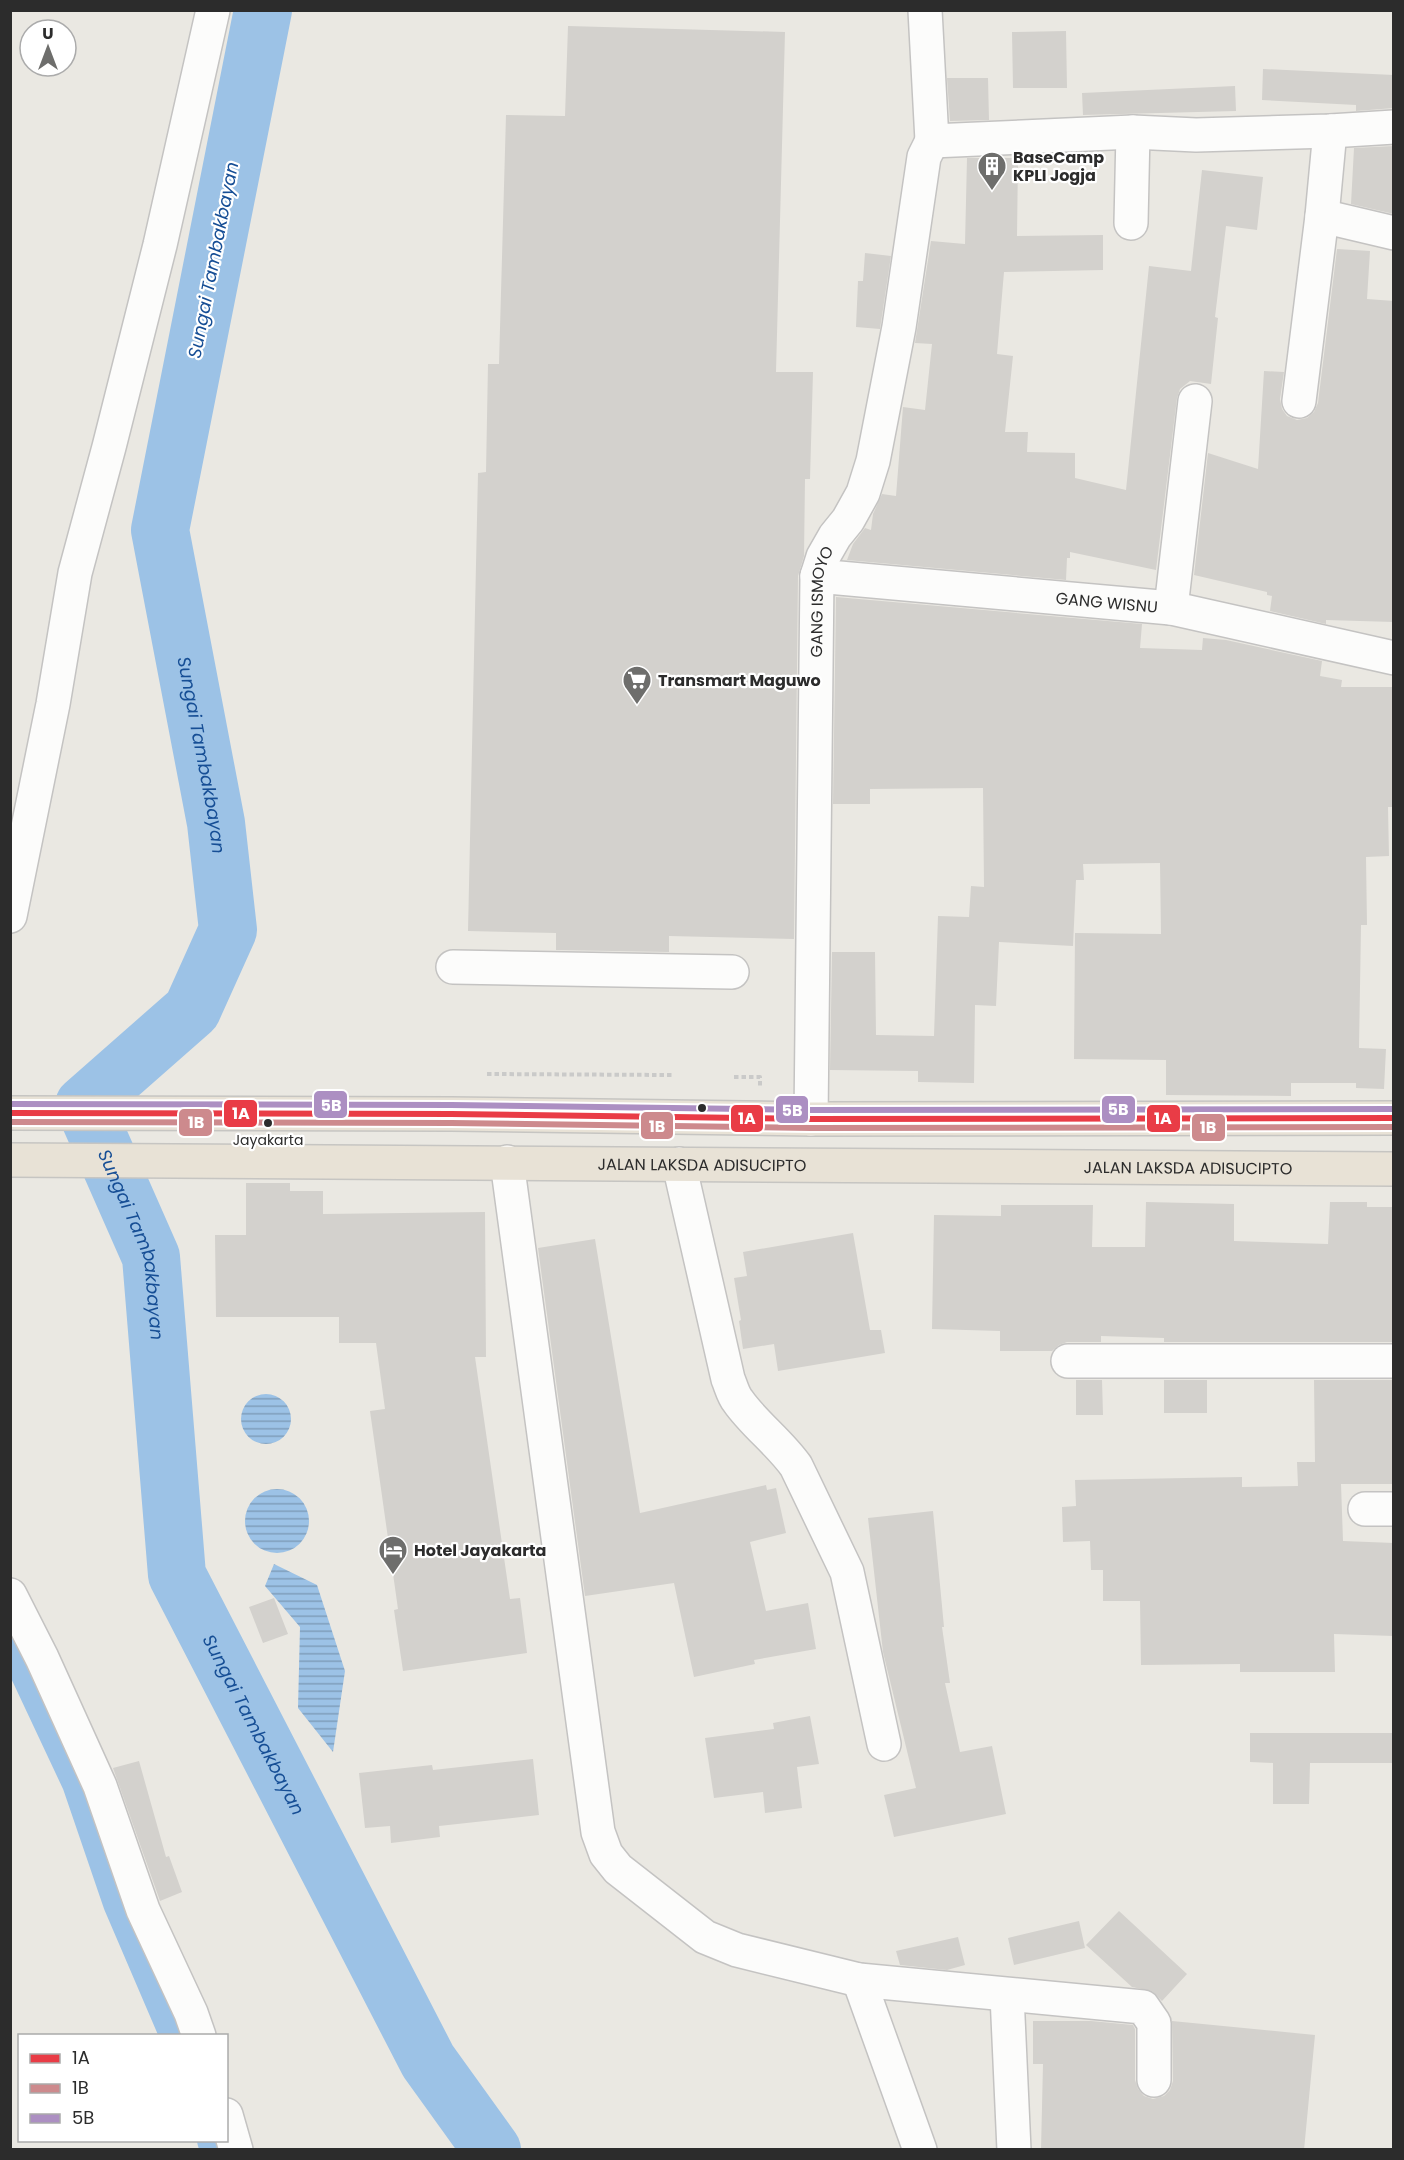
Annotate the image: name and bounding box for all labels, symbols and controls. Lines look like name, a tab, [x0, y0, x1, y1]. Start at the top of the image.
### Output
north arrow	[18, 18, 78, 78]
text: U	[42, 22, 54, 45]
place label: BaseCamp KPLI Jogja	[1013, 146, 1104, 187]
building icon: BaseCamp KPLI Jogja	[976, 150, 1008, 192]
water label: Sungai Tambakbayan	[182, 160, 244, 360]
street label: GANG ISMOYO	[805, 541, 839, 658]
street label: GANG WISNU	[1055, 586, 1159, 618]
water label: Sungai Tambakbayan	[172, 654, 232, 855]
supermarket icon: Transmart Maguwo	[621, 664, 653, 706]
place label: Transmart Maguwo	[658, 669, 821, 692]
line badge: 5B	[313, 1090, 348, 1119]
text: 5B	[321, 1094, 341, 1117]
line badge: 5B	[775, 1095, 809, 1124]
line badge: 5B	[1101, 1095, 1136, 1124]
text: 5B	[1108, 1098, 1128, 1121]
line badge: 1A	[223, 1099, 258, 1128]
text: 5B	[782, 1099, 802, 1122]
text: 1A	[232, 1102, 250, 1125]
unlabelled marker	[696, 1102, 708, 1114]
line badge: 1A	[730, 1104, 764, 1133]
line badge: 1A	[1146, 1104, 1181, 1133]
text: 1A	[738, 1107, 756, 1130]
text: 1A	[1154, 1107, 1172, 1130]
line badge: 1B	[178, 1108, 213, 1137]
text: 1B	[188, 1111, 204, 1134]
line badge: 1B	[640, 1111, 674, 1140]
line badge: 1B	[1191, 1113, 1226, 1142]
text: 1B	[649, 1115, 665, 1138]
text: 1B	[1200, 1116, 1216, 1139]
marker: Jayakarta	[262, 1117, 274, 1129]
place label: Jayakarta	[233, 1130, 303, 1150]
water label: Sungai Tambakbayan	[92, 1145, 170, 1341]
street label: JALAN LAKSDA ADISUCIPTO	[598, 1152, 806, 1177]
street label: JALAN LAKSDA ADISUCIPTO	[1084, 1155, 1292, 1180]
hotel icon: Hotel Jayakarta	[377, 1534, 409, 1576]
place label: Hotel Jayakarta	[414, 1539, 546, 1562]
water label: Sungai Tambakbayan	[197, 1630, 311, 1819]
legend	[18, 2034, 228, 2142]
text: 1A	[72, 2045, 90, 2070]
text: 1B	[72, 2075, 89, 2100]
text: 5B	[72, 2105, 94, 2130]

